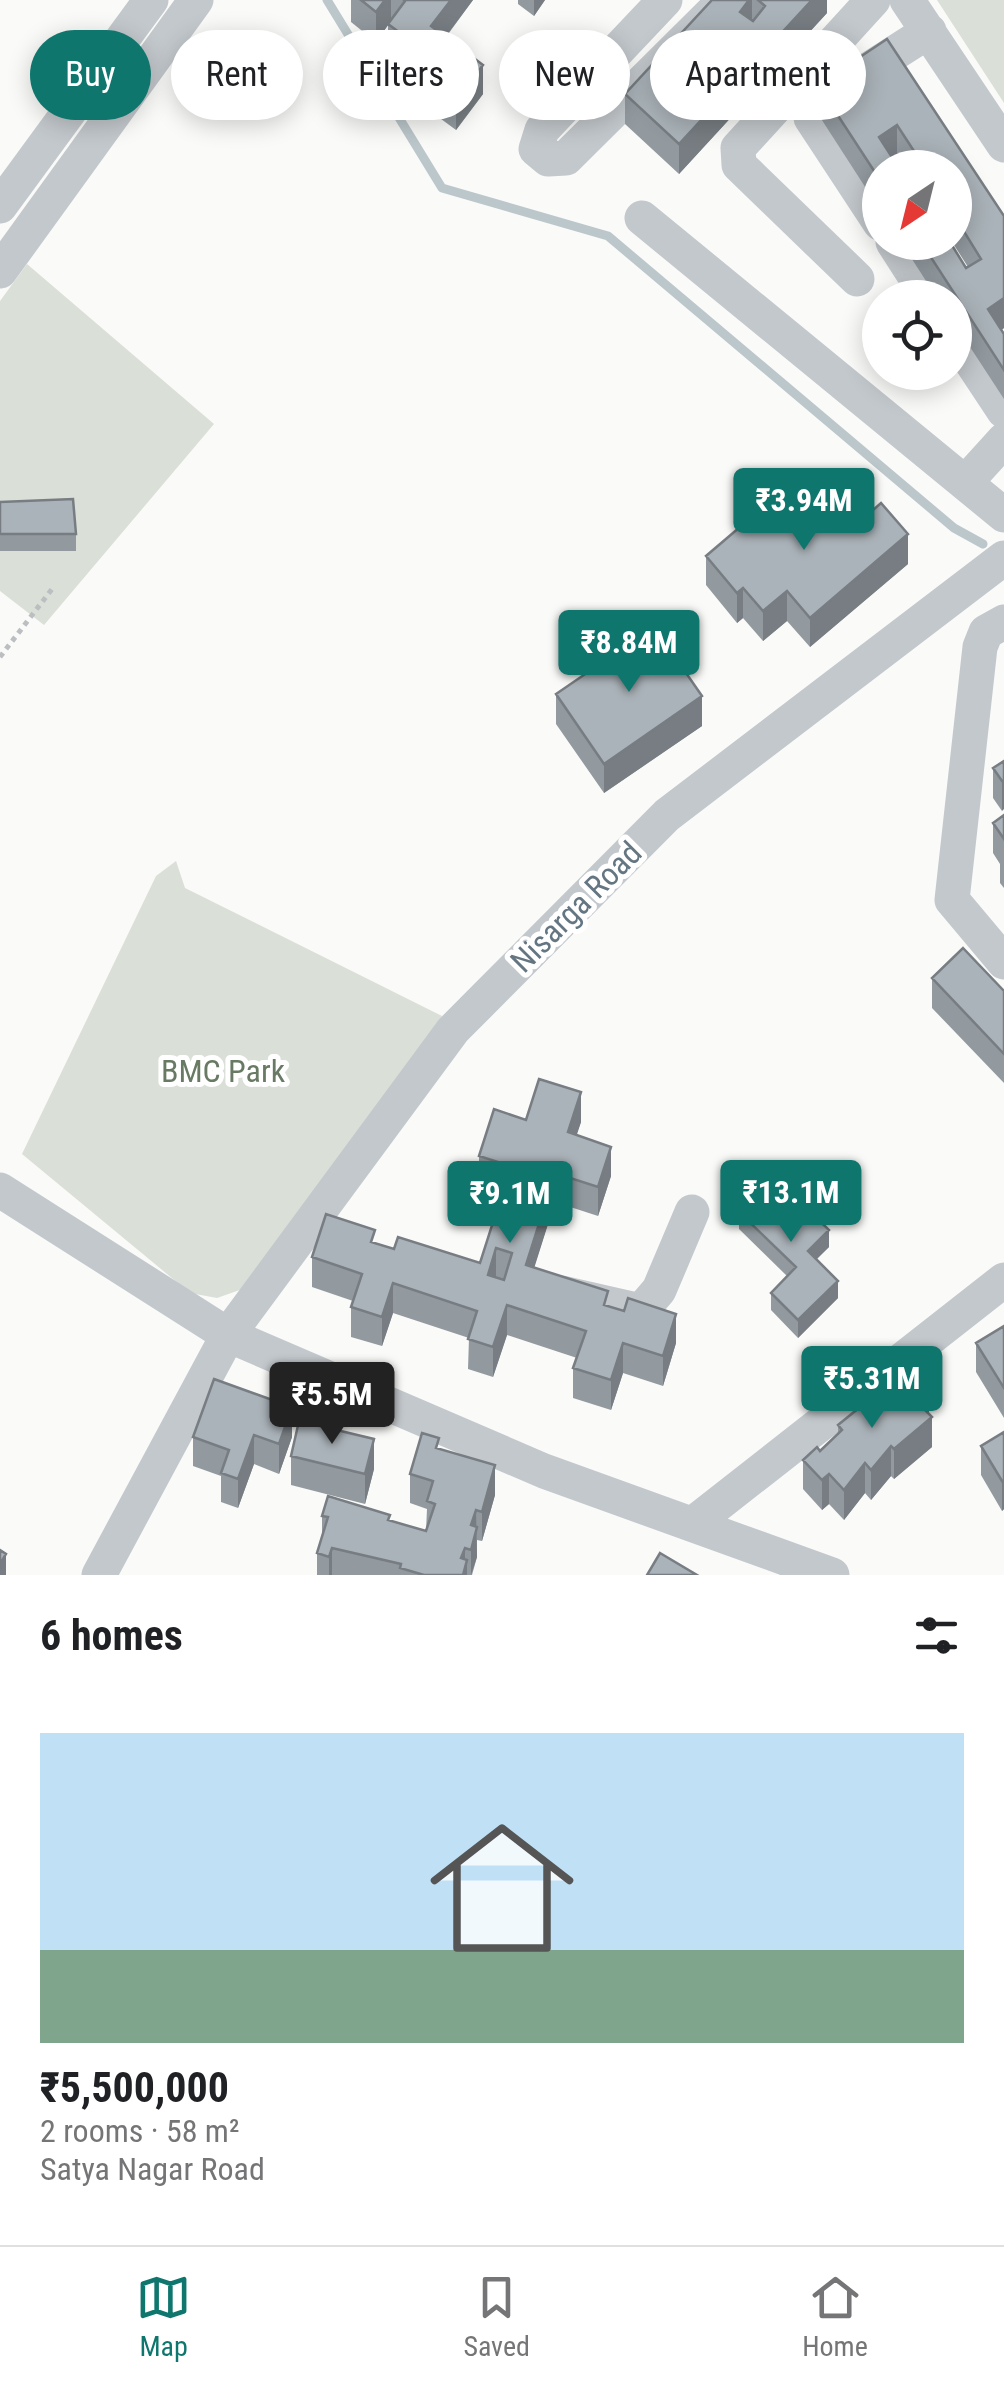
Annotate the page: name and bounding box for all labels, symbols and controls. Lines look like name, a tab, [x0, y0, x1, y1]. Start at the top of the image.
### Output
chip: Buy	[30, 30, 151, 120]
chip: Rent	[171, 30, 303, 120]
chip: Filters	[323, 30, 479, 120]
chip: New	[499, 30, 630, 120]
chip: Apartment	[650, 30, 866, 120]
north arrow	[862, 150, 972, 260]
map controls	[862, 150, 972, 390]
button: locate	[862, 280, 972, 390]
pin: ₹3.94M	[723, 468, 885, 553]
text: ₹3.94M	[755, 481, 853, 519]
pin: ₹8.84M	[548, 610, 710, 695]
text: ₹8.84M	[580, 623, 678, 661]
street label: Nisarga Road	[503, 834, 649, 980]
park label: BMC Park	[161, 1052, 286, 1090]
pin: ₹13.1M	[710, 1160, 872, 1245]
pin: ₹9.1M	[440, 1161, 580, 1246]
text: ₹13.1M	[742, 1173, 840, 1211]
text: ₹9.1M	[469, 1174, 551, 1212]
pin: ₹5.31M	[791, 1346, 953, 1431]
text: ₹5.31M	[823, 1359, 921, 1397]
pin: ₹5.5M	[262, 1362, 402, 1447]
text: ₹5.5M	[291, 1375, 373, 1413]
icon: filters	[909, 1608, 964, 1663]
text: 6 homes	[40, 1611, 183, 1660]
icon: home	[412, 1798, 592, 1978]
text: ₹5,500,000	[40, 2063, 229, 2112]
text: 2 rooms · 58 m²	[40, 2112, 239, 2150]
text: Satya Nagar Road	[40, 2150, 265, 2188]
tab: Map	[136, 2270, 191, 2363]
tab: Saved	[463, 2270, 530, 2363]
tab: Home	[802, 2270, 868, 2363]

